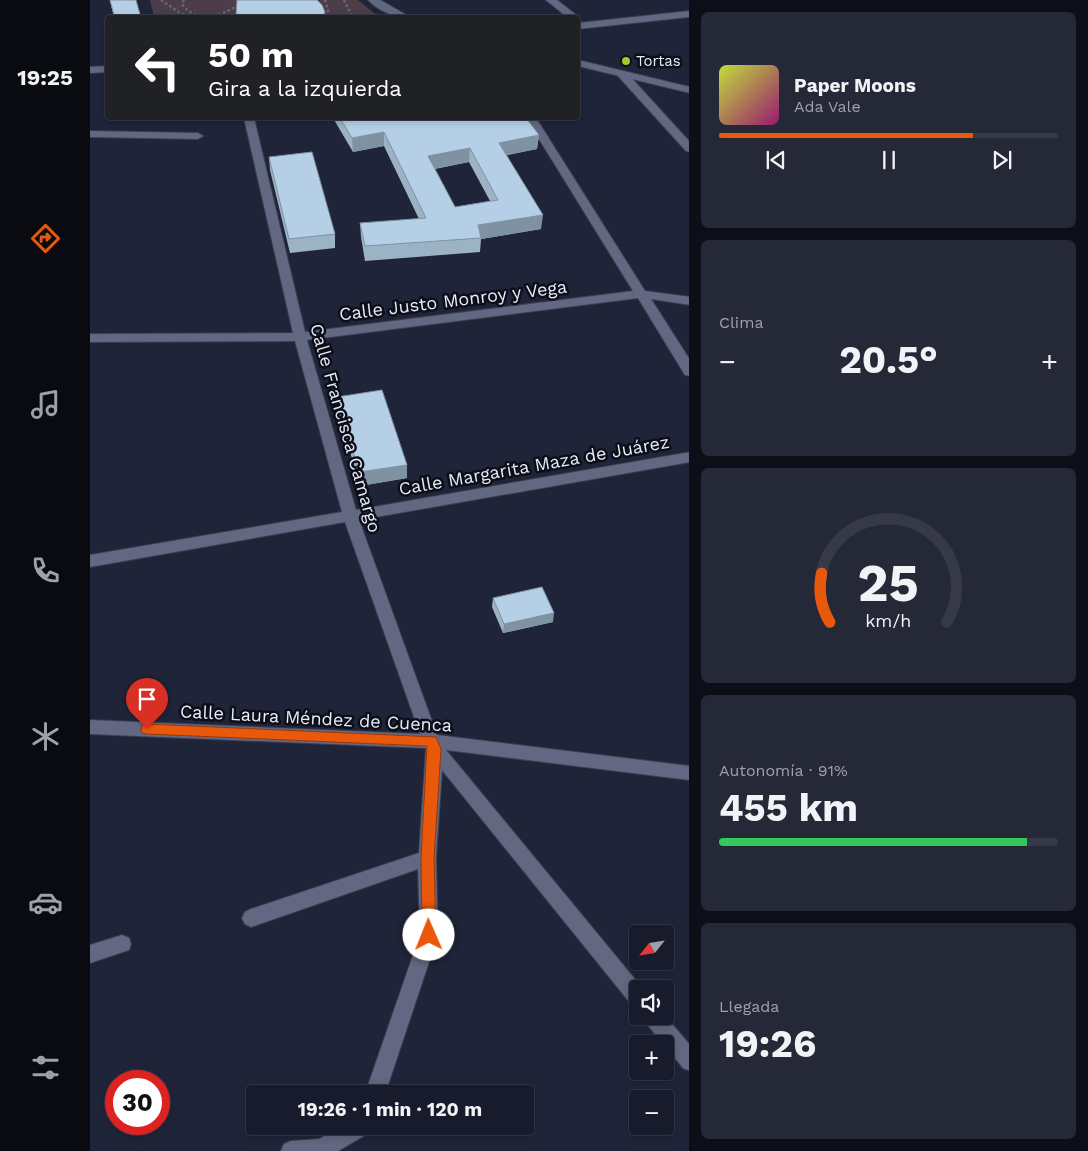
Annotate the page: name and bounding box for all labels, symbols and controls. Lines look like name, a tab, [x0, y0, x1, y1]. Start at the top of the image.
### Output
text: 50 m	[208, 34, 294, 76]
icon: left	[125, 35, 190, 100]
place label: Tortas	[636, 52, 681, 70]
marker: Tortas	[620, 55, 632, 67]
text: 19:25	[17, 65, 73, 90]
text: Paper Moons	[794, 74, 916, 97]
text: Gira a la izquierda	[208, 76, 402, 101]
text: Ada Vale	[794, 97, 861, 116]
icon: previous	[762, 146, 790, 174]
icon: pause	[875, 146, 903, 174]
icon: next	[988, 146, 1016, 174]
icon: directions	[28, 221, 63, 256]
street label: Calle Justo Monroy y Vega	[338, 276, 568, 324]
text: Clima	[719, 313, 763, 332]
street label: Calle Francisca Camargo	[306, 321, 386, 535]
text: 20.5°	[839, 338, 938, 382]
text: −	[719, 345, 736, 378]
text: +	[1041, 345, 1058, 378]
icon: music	[28, 387, 63, 422]
street label: Calle Margarita Maza de Juárez	[397, 431, 671, 499]
icon: phone	[28, 553, 63, 588]
text: 25	[858, 553, 919, 614]
text: km/h	[865, 610, 912, 631]
pin	[126, 678, 168, 729]
icon: arrive	[133, 685, 161, 713]
street label: Calle Laura Méndez de Cuenca	[179, 700, 453, 736]
icon: climate	[28, 719, 63, 754]
text: Autonomía · 91%	[719, 761, 848, 780]
text: 455 km	[719, 786, 858, 830]
icon: car	[28, 885, 63, 920]
position arrow	[402, 908, 454, 960]
north arrow	[629, 925, 674, 970]
map controls	[629, 925, 674, 1135]
button: sound	[629, 980, 674, 1025]
text: Llegada	[719, 997, 779, 1016]
text: 19:26	[719, 1022, 816, 1066]
button: +	[629, 1035, 674, 1080]
icon: filters	[28, 1050, 63, 1085]
speed limit sign: 30	[105, 1070, 170, 1135]
button: −	[629, 1090, 674, 1135]
text: 19:26 · 1 min · 120 m	[298, 1098, 482, 1121]

